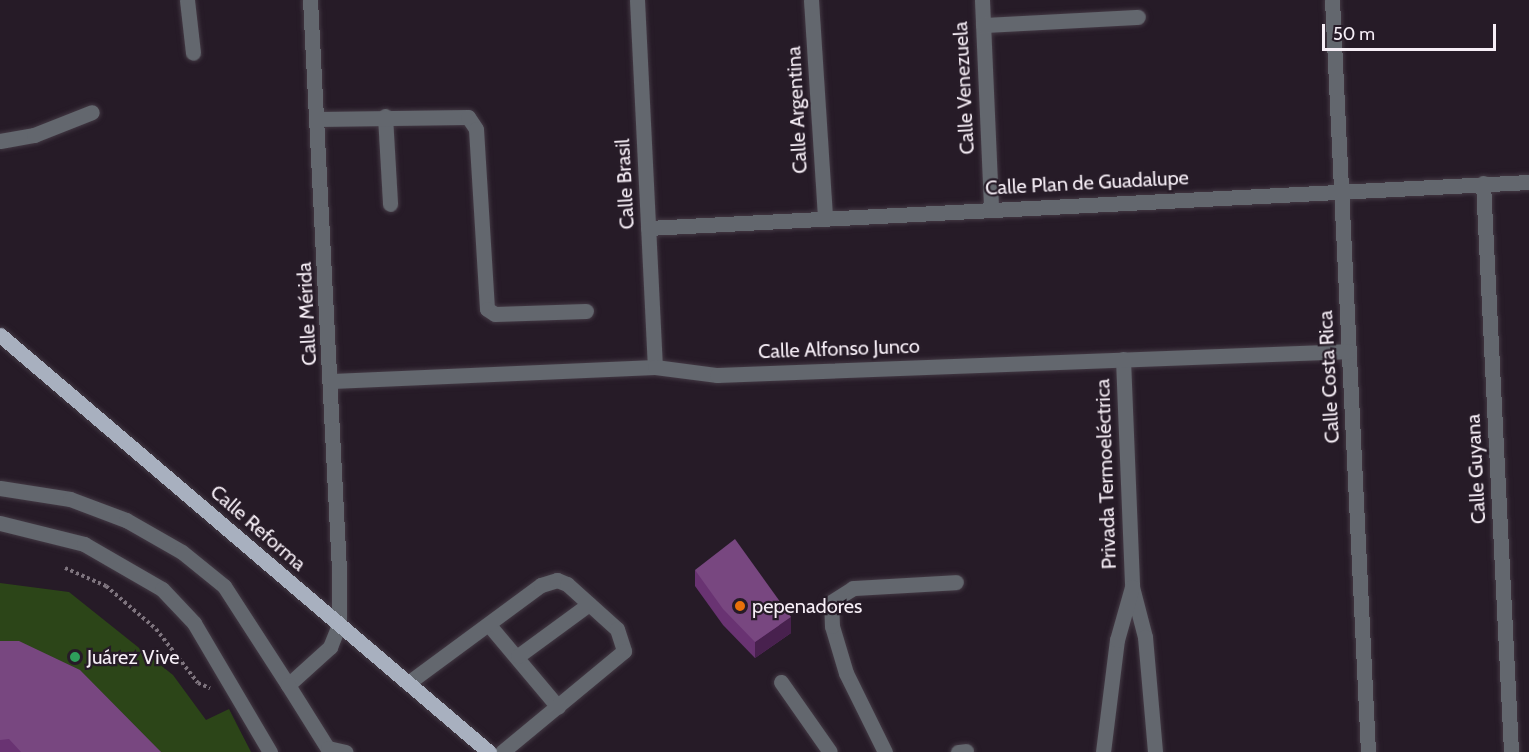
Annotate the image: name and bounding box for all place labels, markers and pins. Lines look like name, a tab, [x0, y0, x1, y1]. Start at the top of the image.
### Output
place label: pepenadores	[752, 594, 862, 618]
marker: pepenadores	[733, 599, 747, 613]
place label: Juárez Vive	[87, 645, 179, 669]
marker: Juárez Vive	[68, 650, 82, 664]

